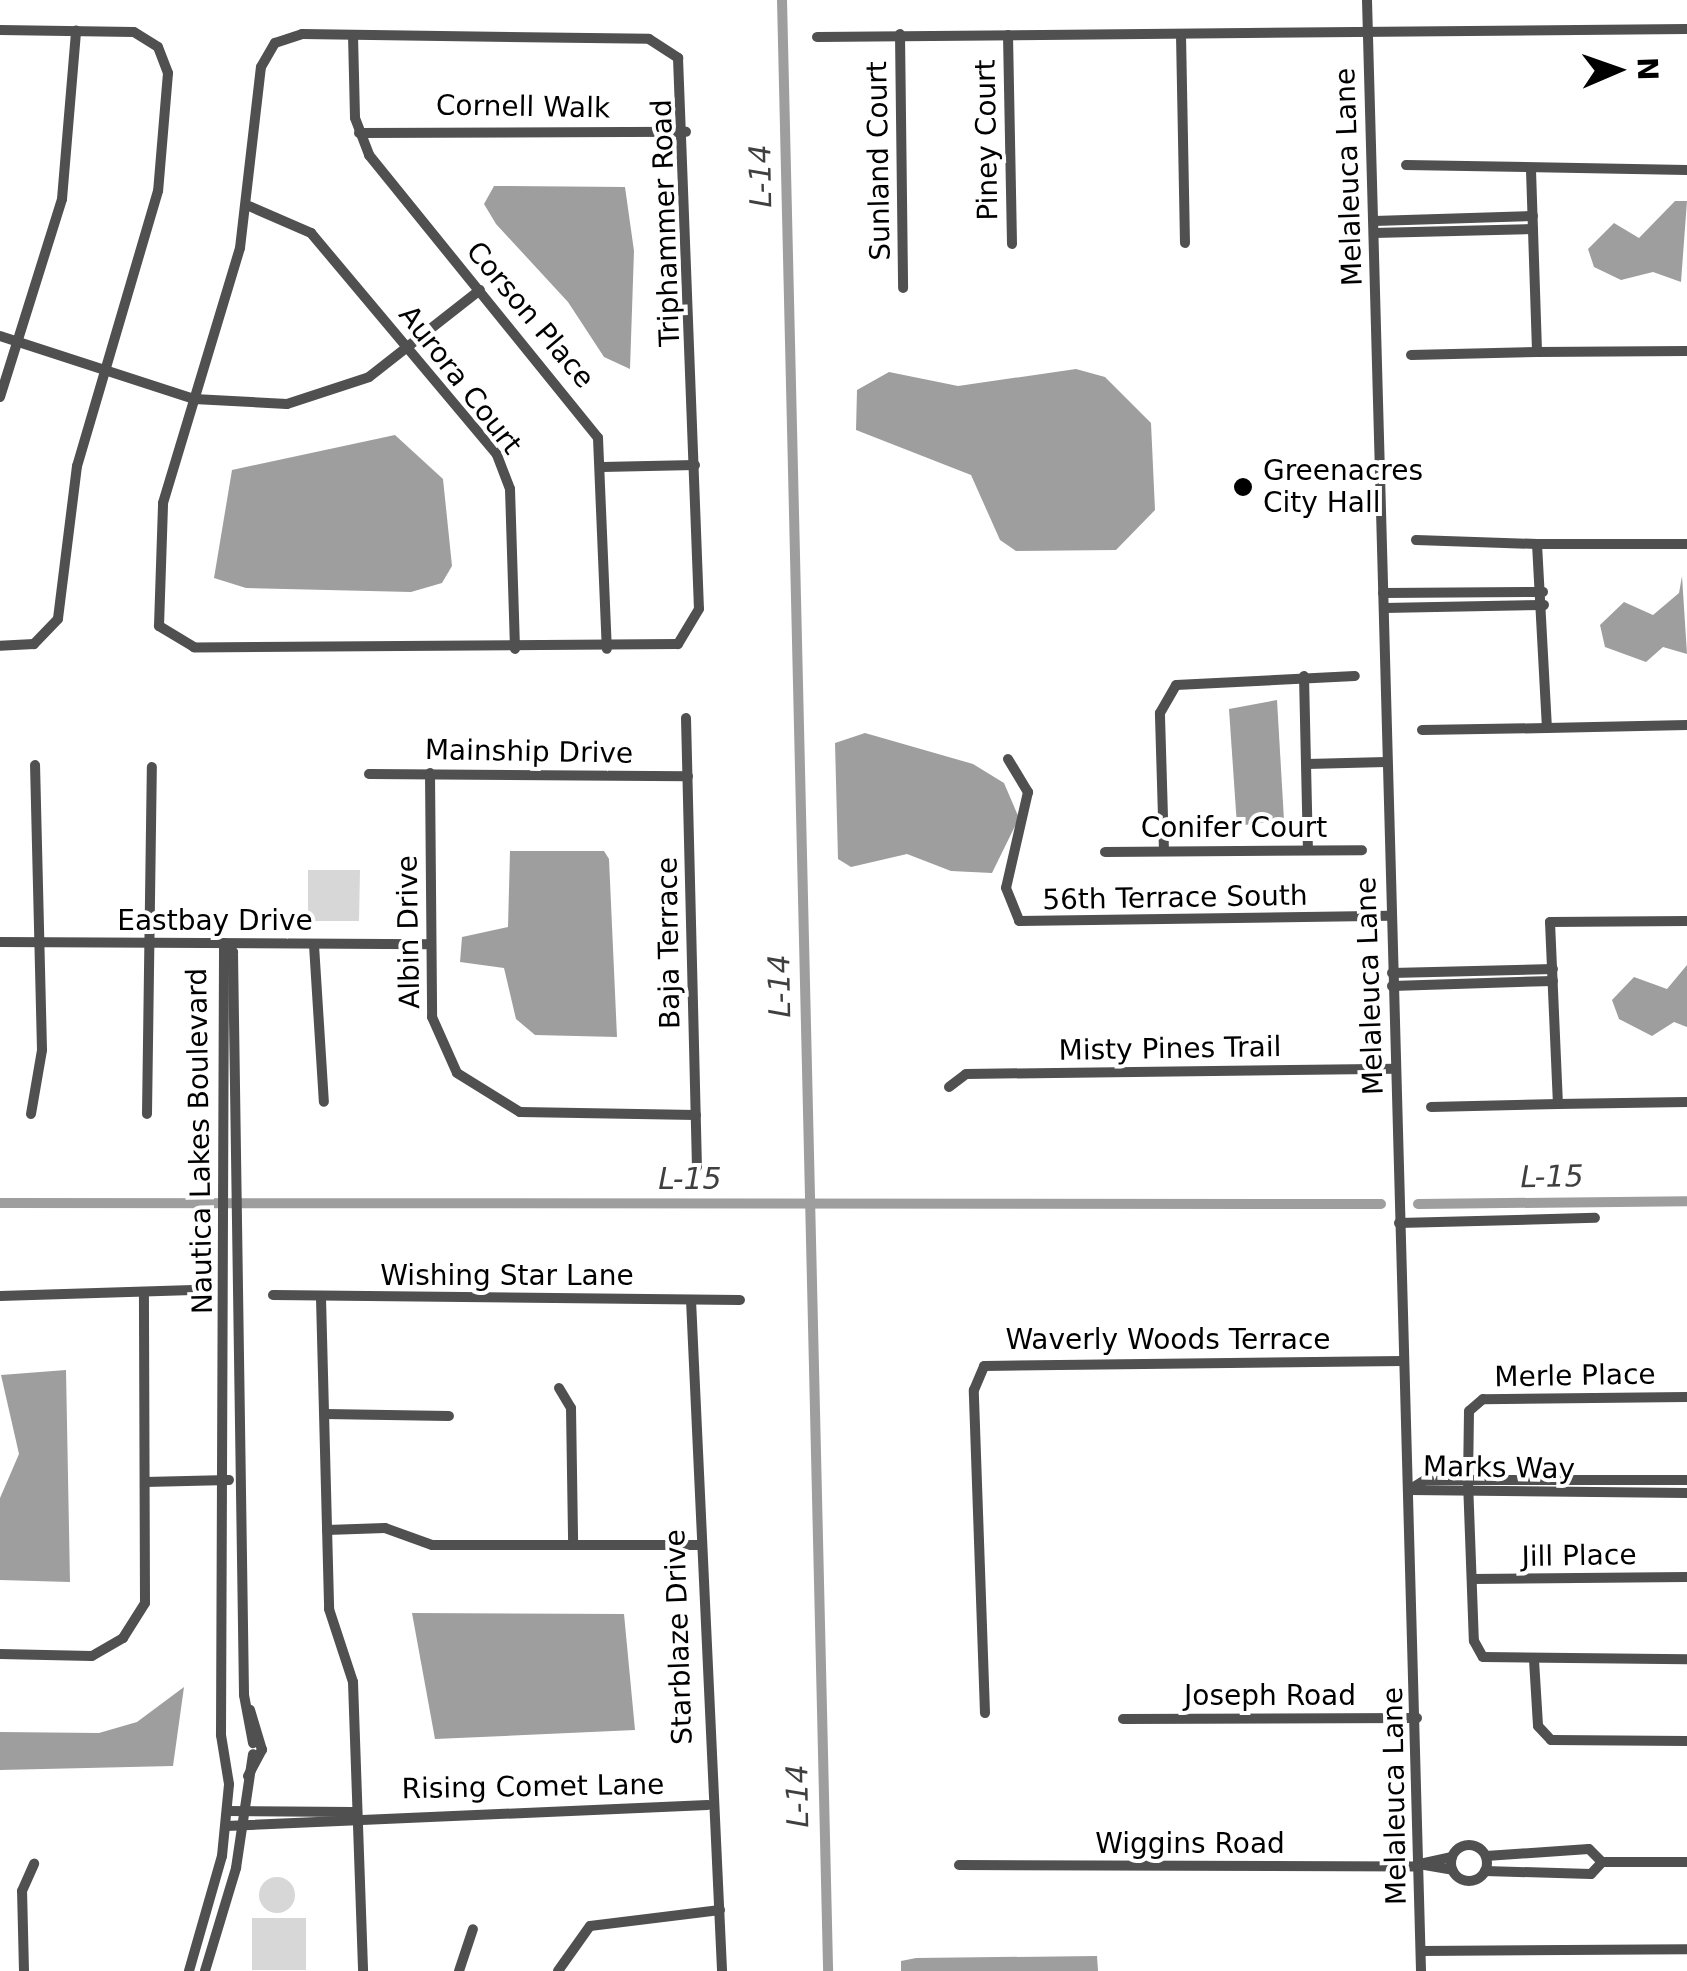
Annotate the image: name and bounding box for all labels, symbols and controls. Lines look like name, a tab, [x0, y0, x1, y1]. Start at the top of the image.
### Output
north arrow	[1567, 20, 1667, 120]
text: N	[1631, 57, 1664, 81]
street label: Piney Court	[969, 59, 1005, 221]
street label: Sunland Court	[860, 61, 898, 261]
street label: Melaleuca Lane	[1328, 67, 1370, 287]
street label: Cornell Walk	[436, 89, 610, 125]
street label: Triphammer Road	[645, 99, 687, 347]
water label: L-14	[742, 144, 780, 208]
street label: Corson Place	[459, 235, 601, 395]
street label: Aurora Court	[392, 299, 528, 461]
place label: Greenacres City Hall	[1263, 454, 1423, 520]
marker: Greenacres City Hall	[1232, 476, 1254, 498]
street label: Mainship Drive	[425, 733, 633, 771]
street label: Conifer Court	[1141, 811, 1327, 845]
street label: Albin Drive	[391, 855, 427, 1009]
street label: Baja Terrace	[651, 857, 687, 1029]
street label: Melaleuca Lane	[1349, 876, 1391, 1096]
street label: 56th Terrace South	[1042, 879, 1308, 917]
street label: Eastbay Drive	[117, 904, 313, 938]
water label: L-14	[761, 954, 799, 1018]
street label: Nautica Lakes Boulevard	[180, 968, 220, 1314]
street label: Misty Pines Trail	[1058, 1030, 1282, 1068]
water label: L-15	[1520, 1158, 1584, 1196]
water label: L-15	[658, 1161, 722, 1197]
street label: Wishing Star Lane	[380, 1259, 634, 1293]
street label: Waverly Woods Terrace	[1005, 1323, 1331, 1357]
street label: Merle Place	[1494, 1358, 1656, 1394]
street label: Marks Way	[1423, 1450, 1575, 1486]
street label: Starblaze Drive	[658, 1529, 700, 1745]
street label: Jill Place	[1521, 1538, 1637, 1574]
street label: Joseph Road	[1184, 1679, 1356, 1713]
street label: Melaleuca Lane	[1376, 1687, 1414, 1905]
water label: L-14	[779, 1764, 817, 1828]
street label: Rising Comet Lane	[401, 1768, 665, 1806]
street label: Wiggins Road	[1095, 1827, 1285, 1861]

